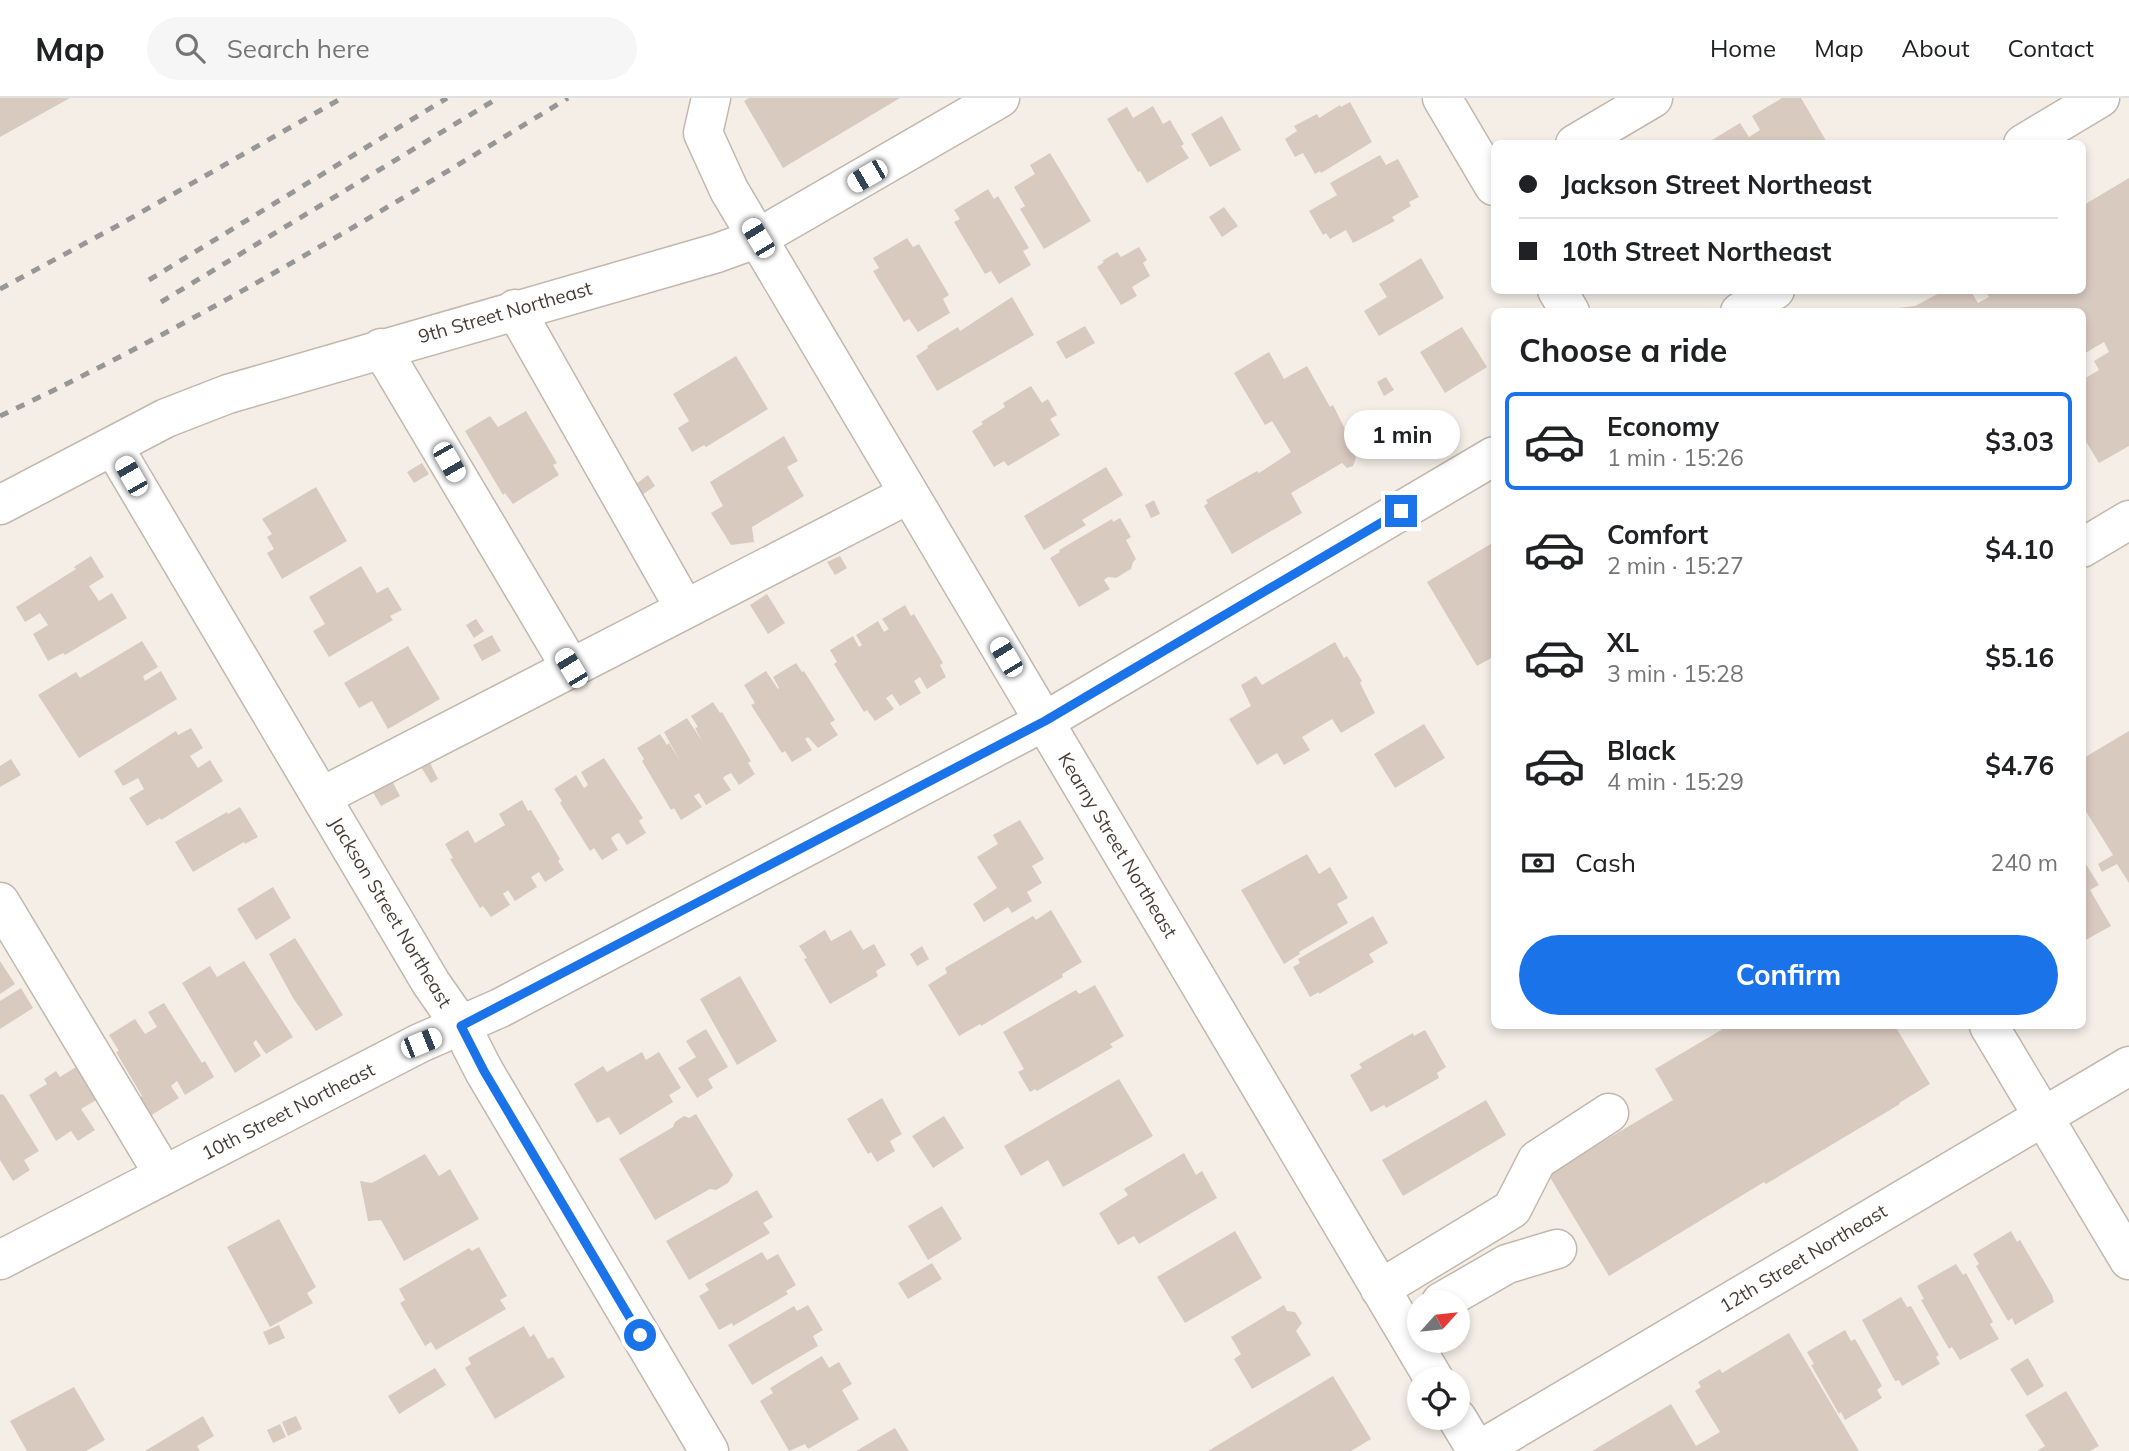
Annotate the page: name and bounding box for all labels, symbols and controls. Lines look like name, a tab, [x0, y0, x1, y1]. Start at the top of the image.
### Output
search box	[147, 17, 637, 80]
text: Map	[35, 28, 105, 69]
icon: search	[171, 29, 209, 67]
text: Search here	[227, 32, 370, 65]
text: Home	[1710, 33, 1776, 63]
text: Map	[1814, 33, 1864, 63]
text: About	[1902, 33, 1970, 63]
text: Contact	[2008, 33, 2094, 63]
car	[844, 156, 891, 196]
text: Jackson Street Northeast	[1561, 168, 1872, 201]
car	[739, 215, 778, 261]
text: 10th Street Northeast	[1561, 235, 1831, 268]
street label: 9th Street Northeast	[415, 276, 595, 348]
text: Choose a ride	[1519, 330, 1727, 370]
callout: 1 min	[1343, 410, 1459, 458]
icon: car	[1523, 410, 1586, 473]
text: Economy	[1607, 410, 1719, 443]
text: 1 min	[1372, 420, 1432, 449]
text: $3.03	[1985, 425, 2054, 458]
car	[430, 439, 469, 485]
text: 1 min · 15:26	[1607, 443, 1744, 472]
car	[112, 453, 151, 499]
route end	[1385, 495, 1417, 527]
icon: car	[1523, 518, 1586, 581]
text: Comfort	[1607, 518, 1708, 551]
text: $4.10	[1985, 533, 2054, 566]
text: 2 min · 15:27	[1607, 551, 1744, 580]
icon: car	[1523, 626, 1586, 689]
text: XL	[1607, 626, 1639, 659]
car	[987, 634, 1026, 680]
text: $5.16	[1985, 641, 2054, 674]
car	[552, 645, 591, 691]
text: 3 min · 15:28	[1607, 659, 1744, 688]
icon: car	[1523, 734, 1586, 797]
text: Black	[1607, 734, 1675, 767]
street label: Kearny Street Northeast	[1053, 748, 1183, 942]
text: $4.76	[1985, 749, 2054, 782]
text: 4 min · 15:29	[1607, 767, 1744, 796]
street label: Jackson Street Northeast	[324, 812, 458, 1012]
icon: cash	[1519, 844, 1557, 882]
text: Cash	[1575, 846, 1636, 879]
text: 240 m	[1990, 848, 2058, 877]
button: Confirm	[1519, 935, 2058, 1015]
car	[398, 1025, 445, 1061]
street label: 10th Street Northeast	[197, 1057, 379, 1165]
street label: 12th Street Northeast	[1715, 1198, 1891, 1317]
north arrow	[1407, 1290, 1470, 1353]
map controls	[1407, 1290, 1470, 1430]
route start	[624, 1319, 656, 1351]
button: locate	[1407, 1367, 1470, 1430]

